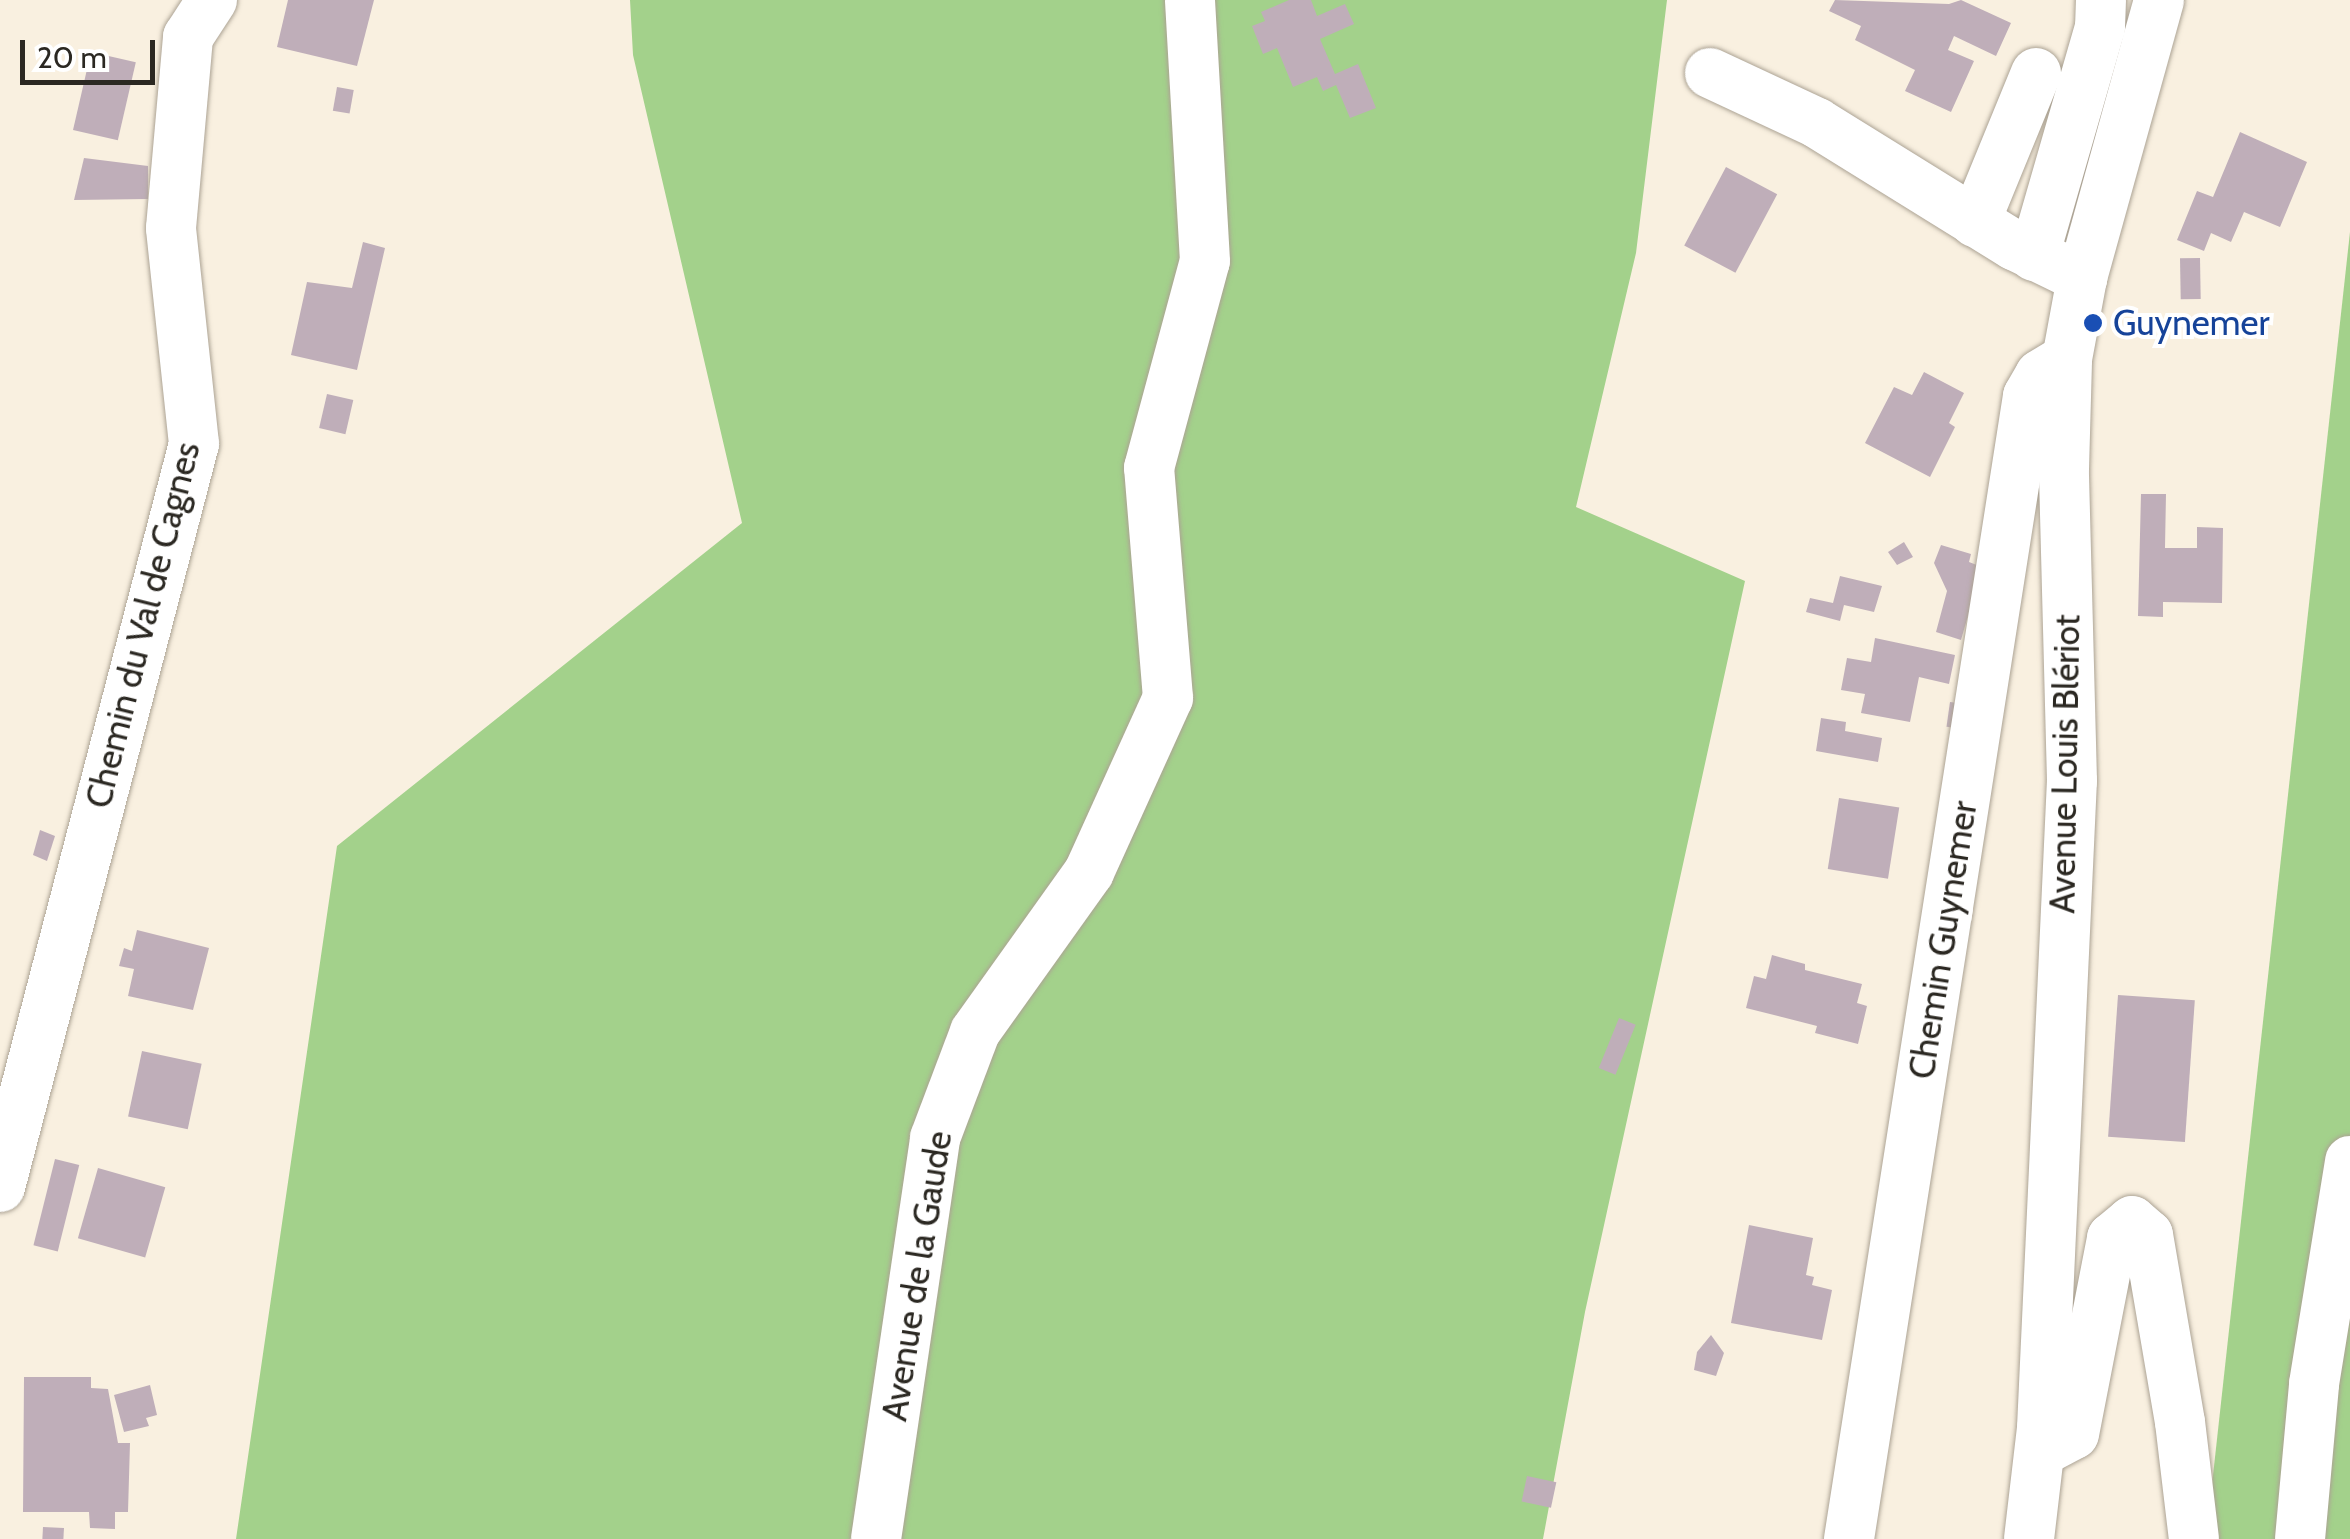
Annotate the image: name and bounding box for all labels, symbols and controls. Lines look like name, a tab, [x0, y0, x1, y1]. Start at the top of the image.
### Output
scale bar	[25, 20, 160, 82]
text: 20 m	[37, 39, 107, 76]
place label: Guynemer	[2113, 302, 2269, 344]
marker: Guynemer	[2082, 312, 2104, 334]
street label: Chemin du Val de Cagnes	[77, 438, 209, 812]
street label: Avenue Louis Blériot	[2041, 614, 2089, 914]
street label: Chemin Guynemer	[1900, 798, 1986, 1082]
street label: Avenue de la Gaude	[873, 1128, 961, 1424]

